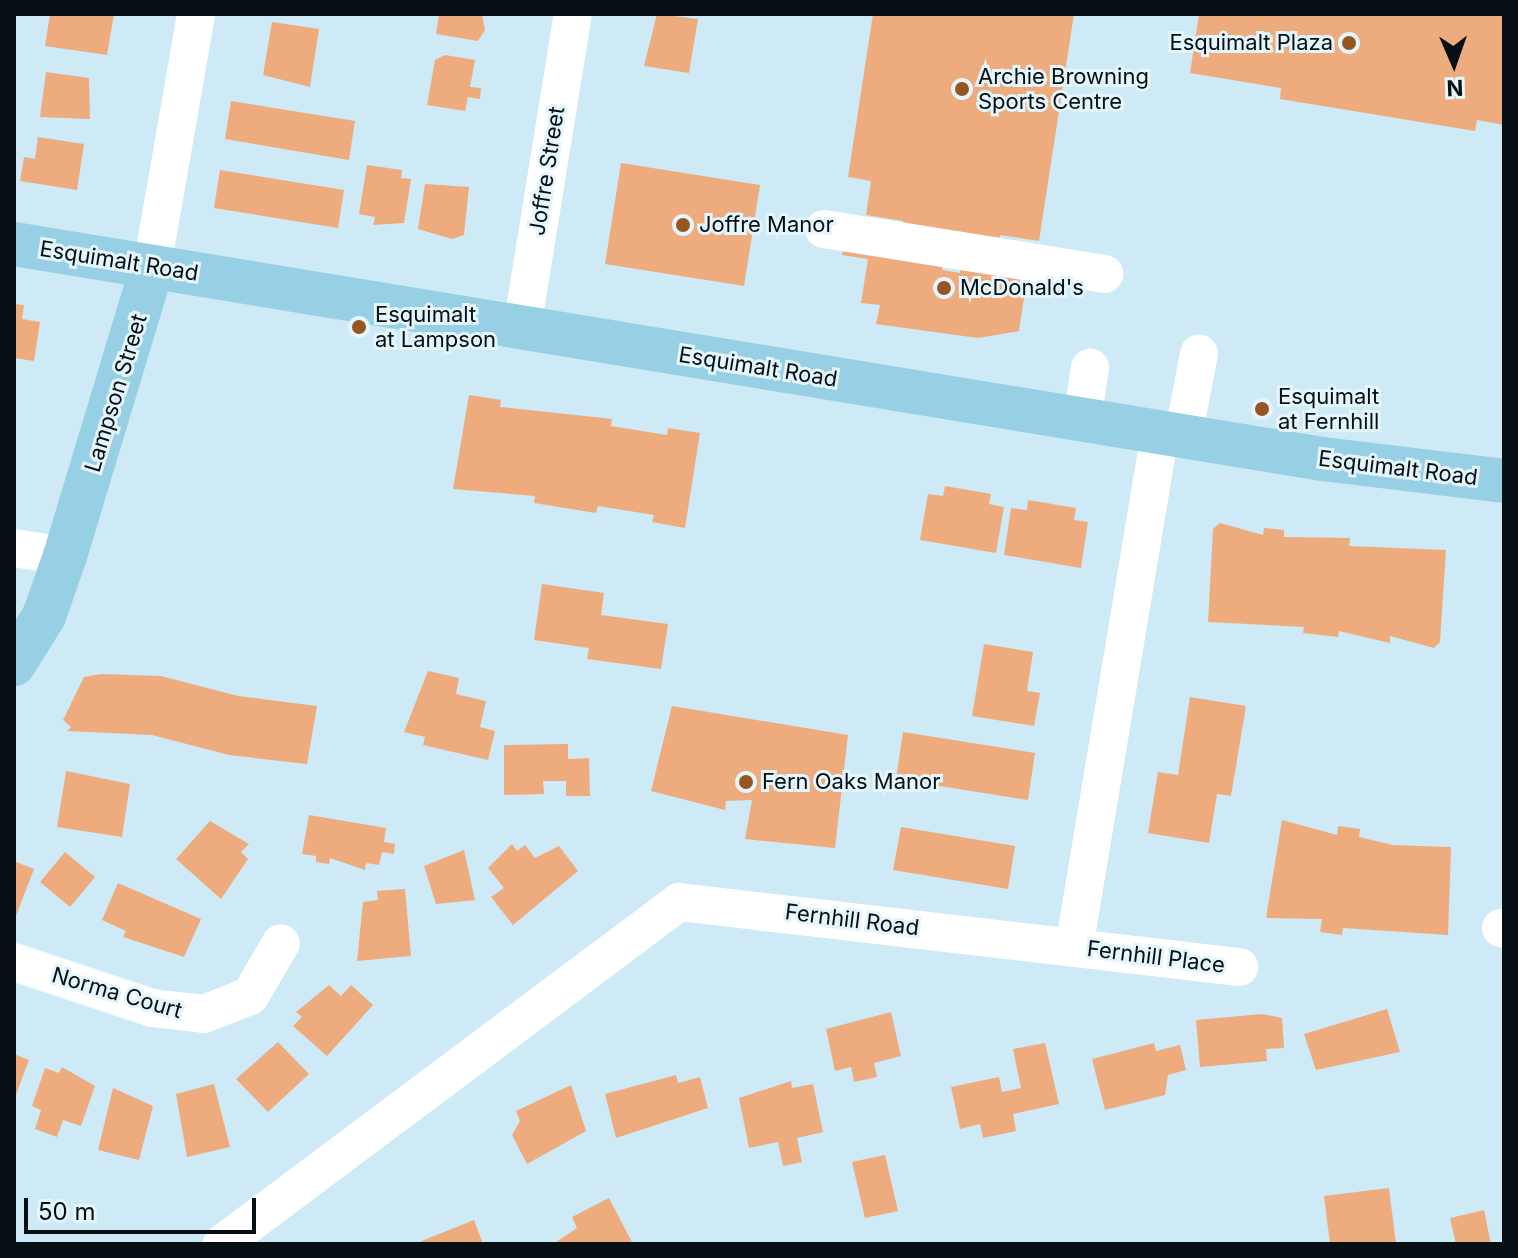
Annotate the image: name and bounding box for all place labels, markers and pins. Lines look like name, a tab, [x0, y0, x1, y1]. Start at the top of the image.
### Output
place label: Esquimalt Plaza	[1169, 30, 1333, 56]
marker: Esquimalt Plaza	[1340, 34, 1358, 52]
place label: Archie Browning Sports Centre	[978, 63, 1149, 114]
marker: Archie Browning Sports Centre	[953, 80, 971, 98]
place label: Joffre Manor	[699, 212, 834, 238]
marker: Joffre Manor	[674, 216, 692, 234]
place label: McDonald's	[960, 275, 1084, 301]
marker: McDonald's	[935, 279, 953, 297]
place label: Esquimalt at Lampson	[375, 301, 496, 352]
marker: Esquimalt at Lampson	[350, 318, 368, 336]
place label: Esquimalt at Fernhill	[1278, 383, 1379, 434]
marker: Esquimalt at Fernhill	[1253, 400, 1271, 418]
place label: Fern Oaks Manor	[762, 769, 941, 795]
marker: Fern Oaks Manor	[737, 773, 755, 791]

